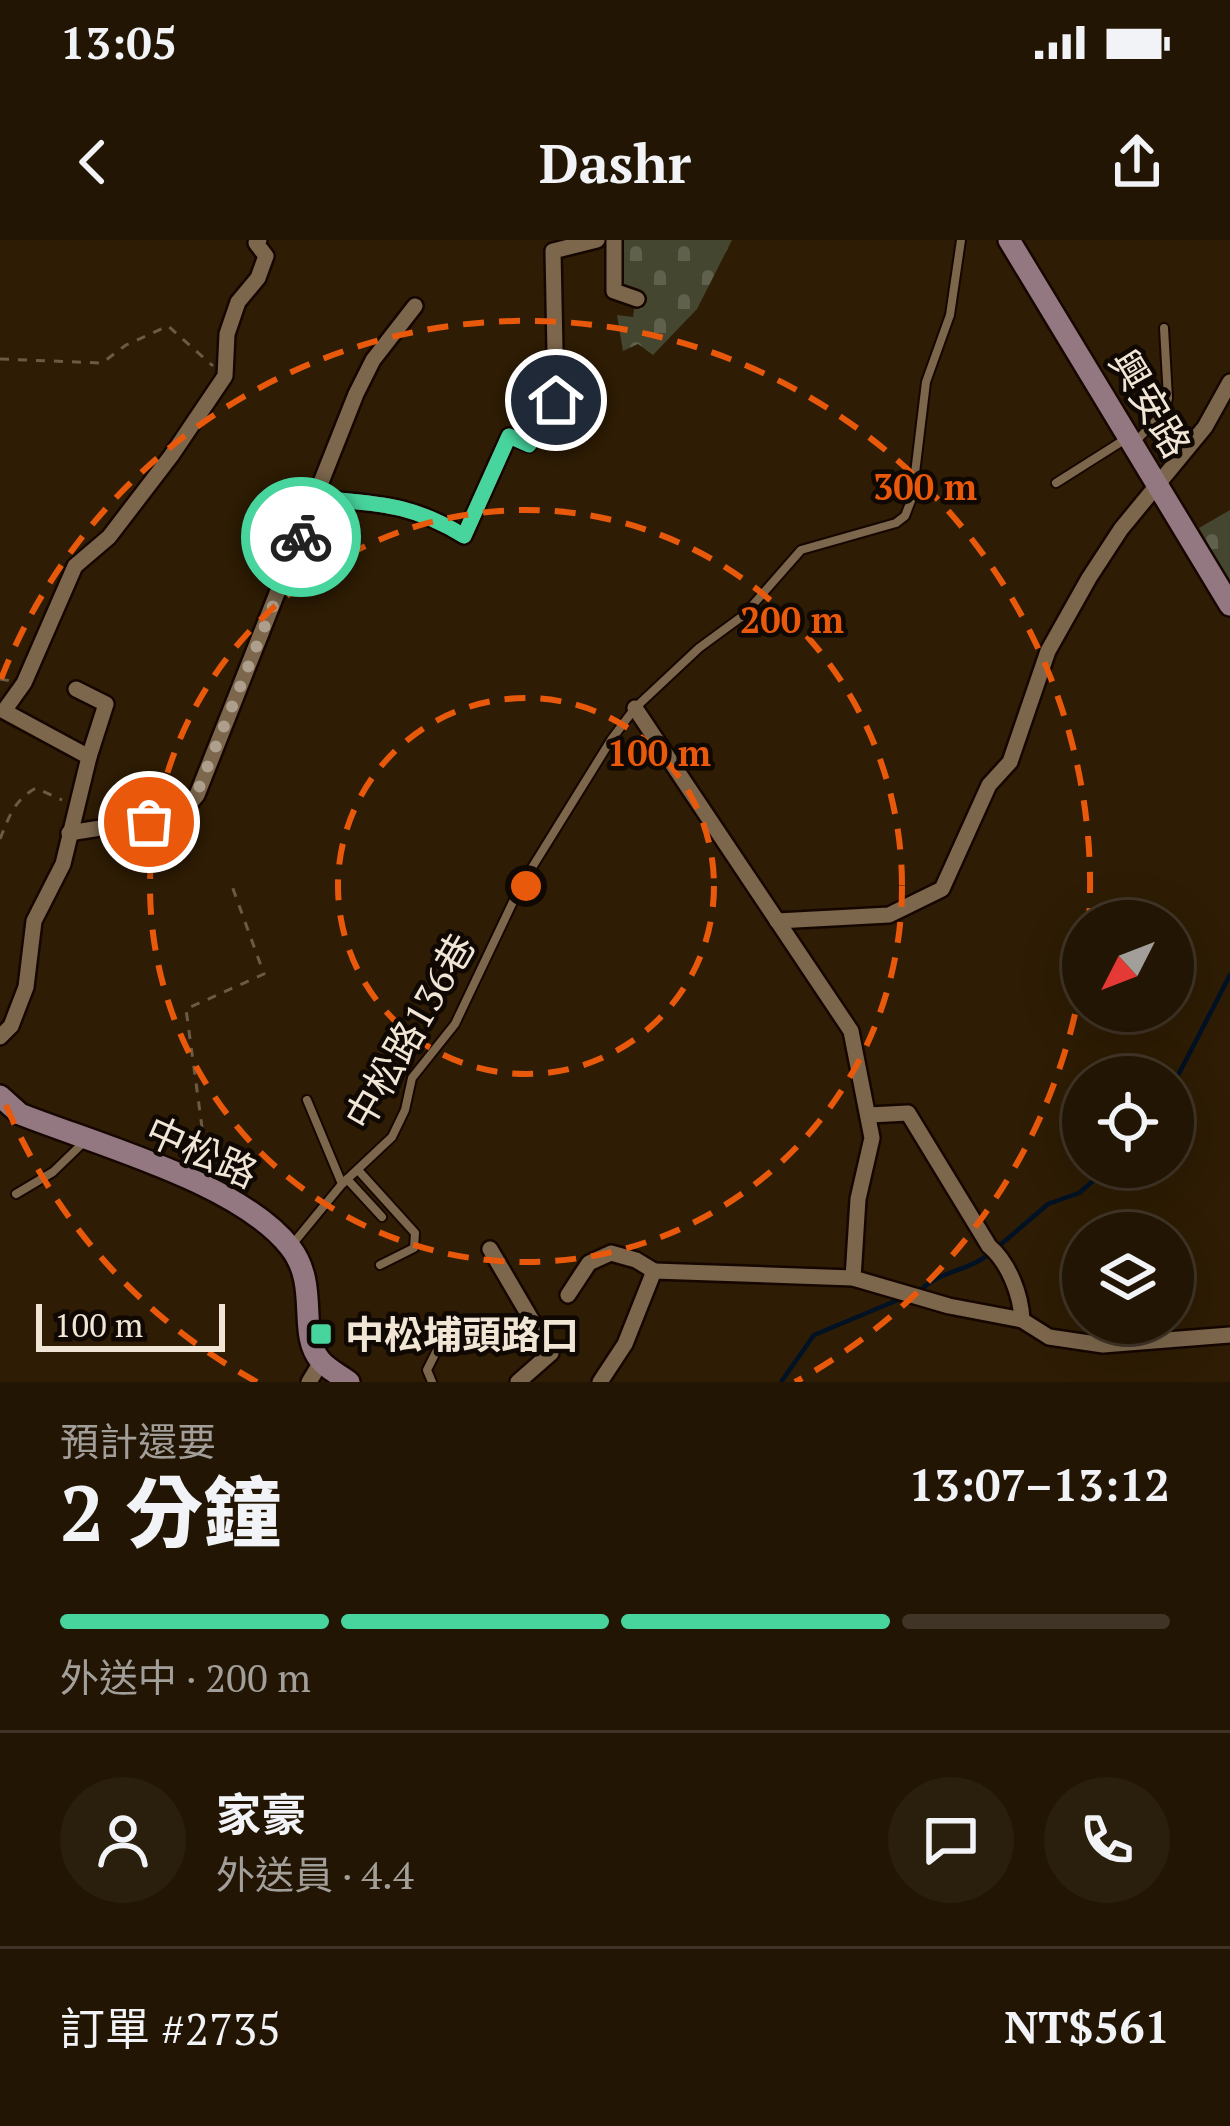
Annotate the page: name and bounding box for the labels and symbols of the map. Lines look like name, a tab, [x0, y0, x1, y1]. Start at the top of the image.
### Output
street label: 興安路	[1099, 339, 1203, 467]
pin	[505, 349, 607, 451]
text: 300 m	[873, 463, 977, 510]
courier	[241, 477, 361, 597]
text: 200 m	[740, 596, 844, 643]
text: 100 m	[607, 729, 711, 776]
pin	[98, 771, 200, 873]
centre of rings	[505, 865, 547, 907]
north arrow	[1062, 900, 1194, 1032]
street label: 中松路136巷	[332, 923, 486, 1139]
street label: 中松路	[138, 1103, 266, 1199]
scale bar	[36, 1298, 225, 1351]
place label: 中松埔頭路口	[345, 1308, 579, 1360]
marker: 中松埔頭路口	[308, 1321, 334, 1347]

